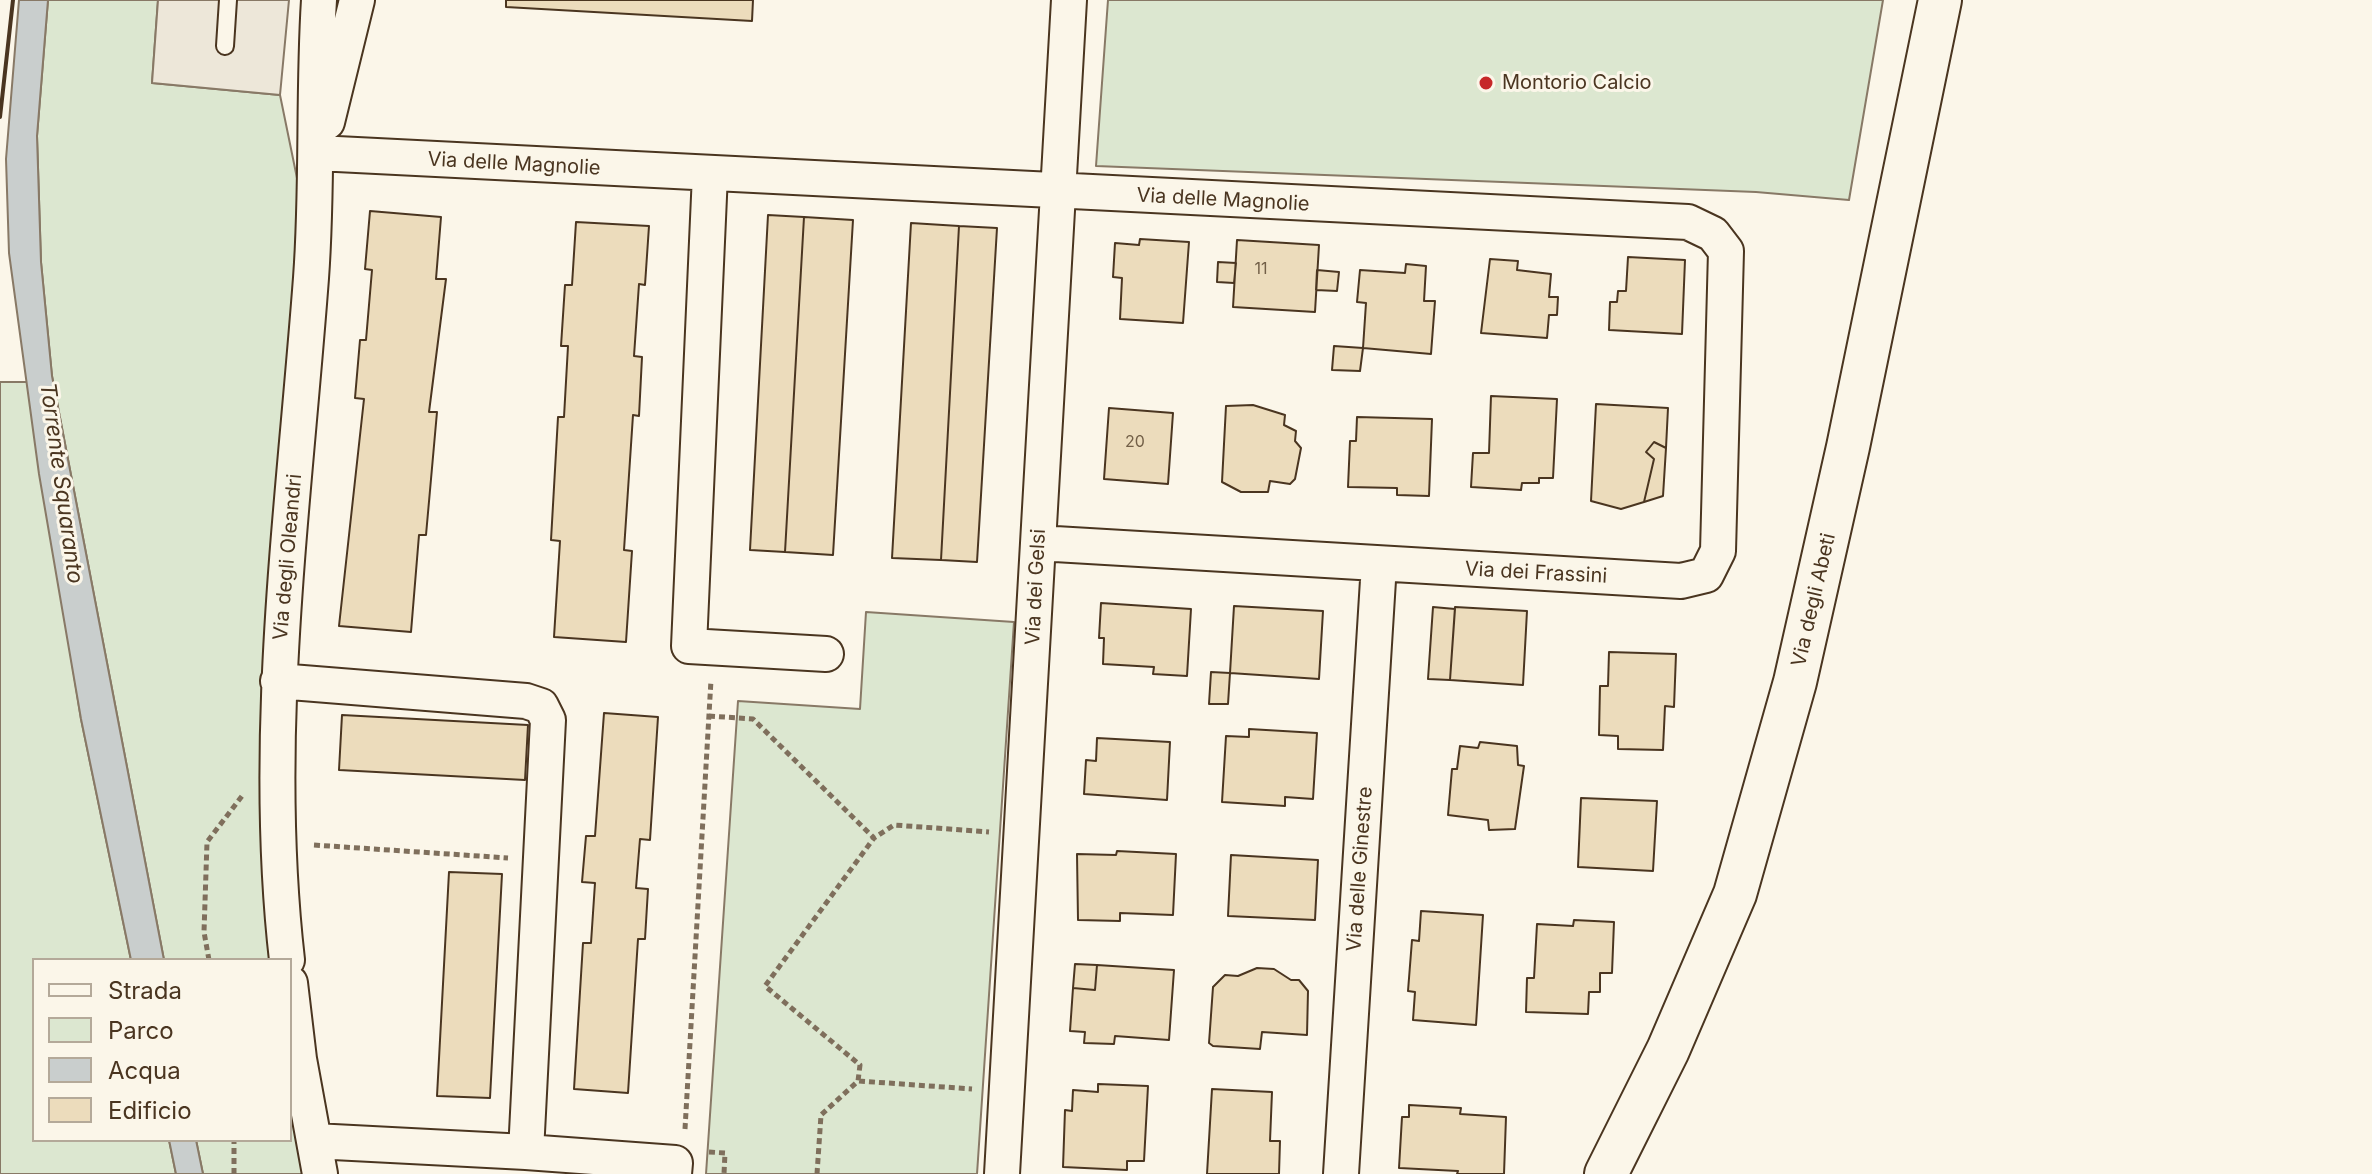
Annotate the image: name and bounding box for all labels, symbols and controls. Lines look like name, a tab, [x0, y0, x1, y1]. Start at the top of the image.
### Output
place label: Montorio Calcio	[1502, 71, 1651, 95]
marker: Montorio Calcio	[1477, 74, 1495, 92]
street label: Via delle Magnolie	[427, 147, 601, 181]
street label: Via delle Magnolie	[1136, 183, 1310, 217]
house number: 11	[1254, 259, 1268, 279]
water label: Torrente Squaranto	[34, 381, 88, 585]
house number: 20	[1125, 432, 1145, 452]
street label: Via degli Oleandri	[269, 473, 307, 641]
street label: Via dei Gelsi	[1021, 528, 1051, 646]
street label: Via degli Abeti	[1787, 531, 1841, 669]
street label: Via dei Frassini	[1464, 557, 1608, 589]
street label: Via delle Ginestre	[1342, 786, 1378, 952]
legend	[32, 958, 292, 1142]
text: Strada	[108, 976, 182, 1005]
text: Parco	[108, 1016, 174, 1045]
text: Acqua	[108, 1056, 181, 1085]
text: Edificio	[108, 1096, 192, 1125]

